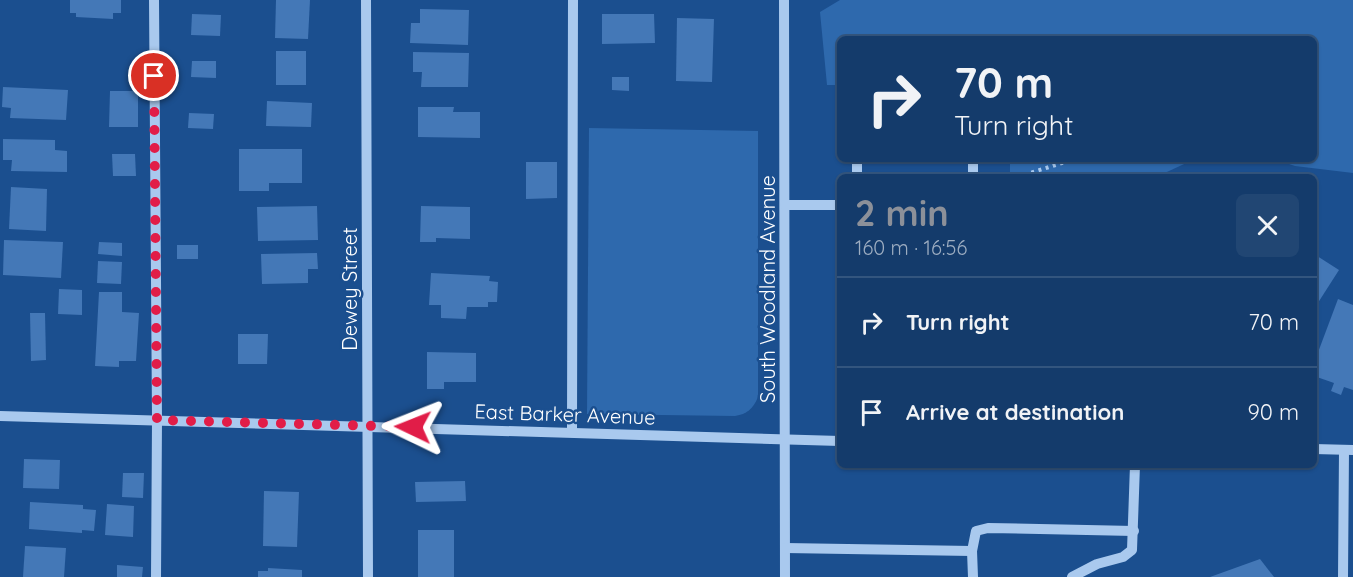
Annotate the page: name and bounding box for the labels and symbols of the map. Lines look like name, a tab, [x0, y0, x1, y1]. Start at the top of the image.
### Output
pin	[128, 50, 179, 101]
street label: South Woodland Avenue	[755, 175, 780, 403]
street label: Dewey Street	[337, 227, 362, 351]
position arrow	[381, 395, 445, 459]
street label: East Barker Avenue	[474, 398, 656, 430]

